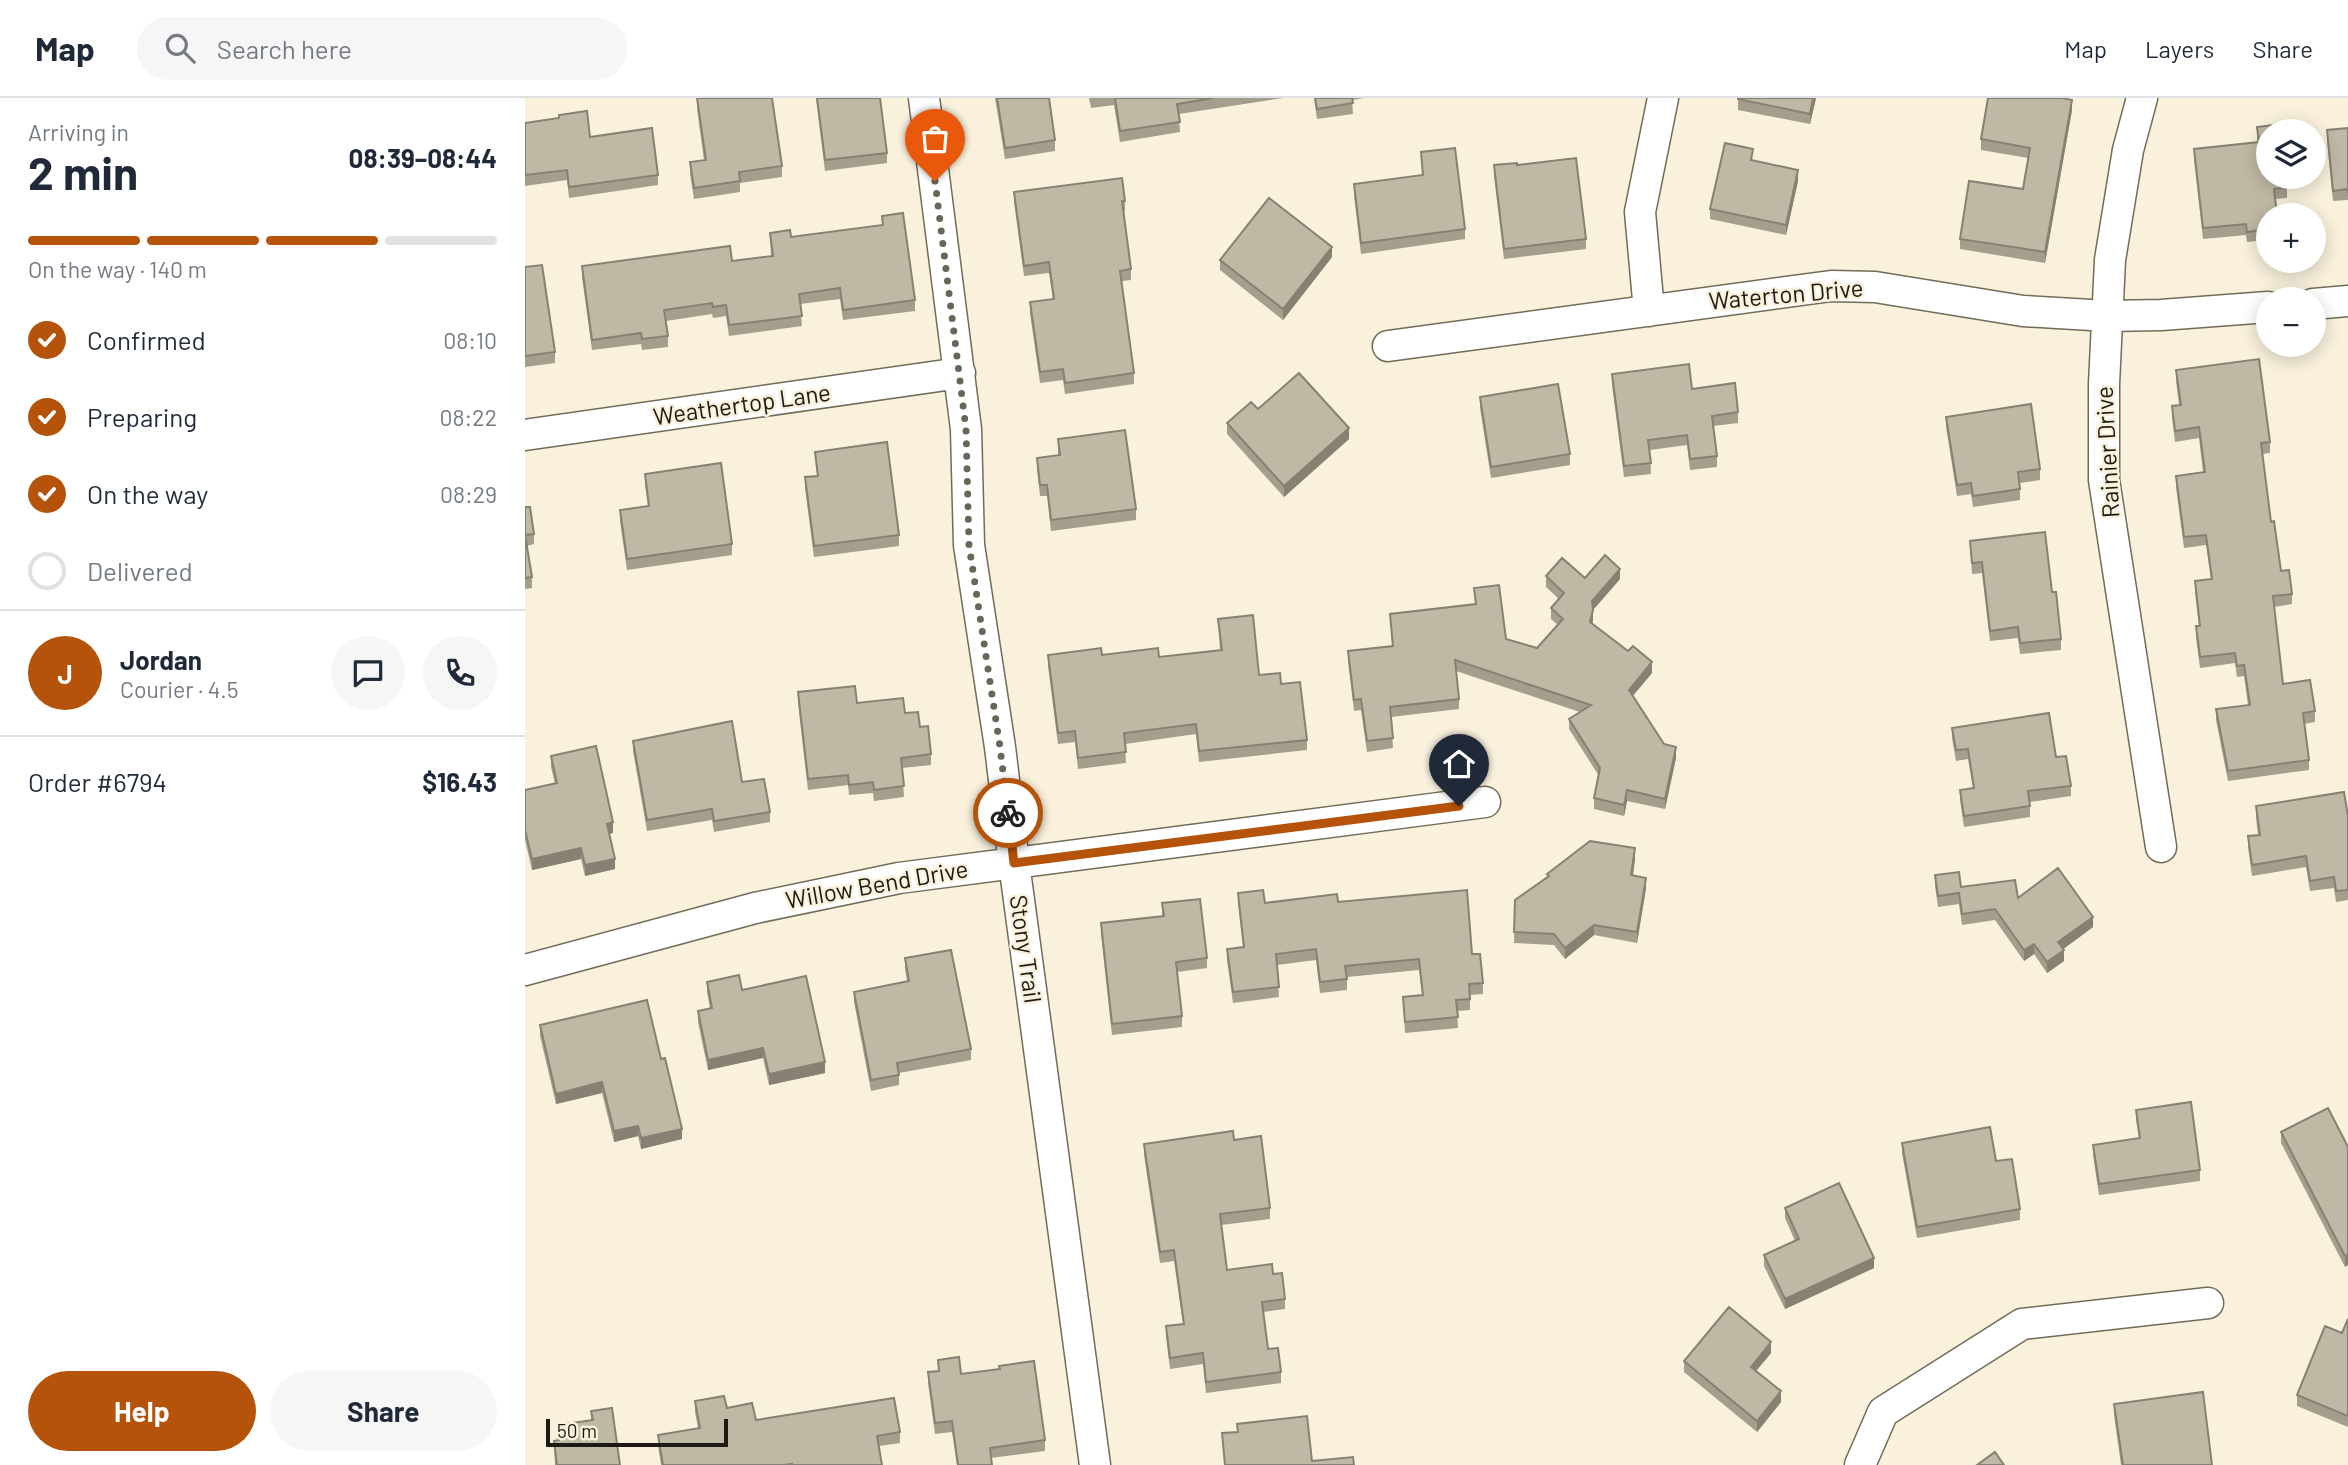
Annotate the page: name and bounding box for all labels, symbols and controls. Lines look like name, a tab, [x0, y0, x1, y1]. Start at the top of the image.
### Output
search box	[137, 17, 627, 80]
text: Map	[35, 28, 95, 68]
icon: search	[161, 29, 199, 67]
text: Search here	[217, 33, 352, 64]
text: Map	[2064, 34, 2107, 63]
text: Layers	[2145, 34, 2214, 63]
text: Share	[2252, 34, 2313, 63]
pin	[905, 109, 965, 181]
text: Arriving in	[28, 118, 129, 146]
map controls	[2256, 119, 2326, 357]
button: layers	[2256, 119, 2326, 189]
icon: bag	[916, 120, 954, 158]
text: 08:39–08:44	[349, 142, 497, 173]
text: 2 min	[28, 144, 138, 199]
button: +	[2256, 203, 2326, 273]
text: On the way · 140 m	[28, 255, 207, 283]
street label: Waterton Drive	[1707, 272, 1864, 315]
button: −	[2256, 287, 2326, 357]
icon: check	[28, 321, 66, 359]
text: Confirmed	[87, 324, 206, 355]
text: 08:10	[443, 326, 497, 354]
street label: Weathertop Lane	[651, 377, 832, 430]
street label: Rainier Drive	[2089, 385, 2124, 519]
icon: check	[28, 398, 66, 436]
text: Preparing	[87, 401, 197, 432]
text: 08:22	[440, 403, 497, 431]
icon: check	[28, 475, 66, 513]
text: On the way	[87, 478, 208, 509]
text: 08:29	[440, 480, 497, 508]
text: Delivered	[87, 555, 193, 586]
button: chat	[331, 636, 405, 710]
button: phone	[423, 636, 497, 710]
text: Jordan	[120, 644, 202, 675]
text: J	[57, 658, 73, 689]
text: Courier · 4.5	[120, 675, 239, 703]
pin	[1429, 734, 1489, 806]
icon: home	[1440, 745, 1478, 783]
text: Order #6794	[28, 766, 167, 797]
text: $16.43	[422, 766, 497, 797]
courier	[973, 778, 1043, 848]
icon: bike	[989, 794, 1027, 832]
street label: Willow Bend Drive	[783, 853, 970, 914]
street label: Stony Trail	[1005, 893, 1048, 1005]
button: Help	[28, 1371, 256, 1451]
button: Share	[270, 1371, 497, 1451]
scale bar	[546, 1416, 728, 1448]
text: 50 m	[557, 1419, 597, 1442]

